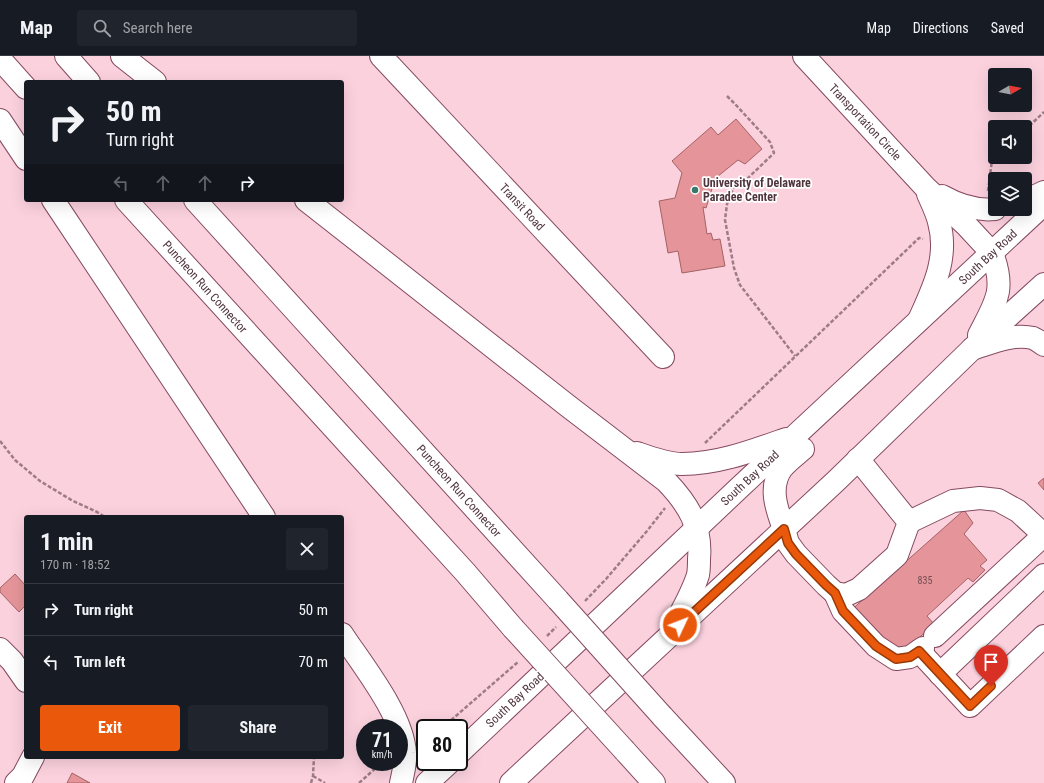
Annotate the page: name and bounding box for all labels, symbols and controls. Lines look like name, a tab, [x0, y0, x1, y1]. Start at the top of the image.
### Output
search box	[77, 10, 357, 46]
text: Map	[20, 16, 53, 39]
icon: search	[91, 17, 113, 39]
text: Search here	[123, 19, 193, 37]
text: Map	[867, 20, 891, 36]
text: Directions	[913, 20, 969, 36]
text: Saved	[991, 20, 1024, 36]
north arrow	[988, 68, 1032, 112]
map controls	[988, 68, 1032, 216]
street label: Transportation Circle	[826, 81, 904, 163]
text: 50 m	[106, 95, 162, 128]
icon: right	[40, 96, 92, 148]
button: sound	[988, 120, 1032, 164]
text: Turn right	[106, 129, 174, 150]
icon: left	[110, 172, 132, 194]
icon: ahead	[152, 172, 174, 194]
icon: ahead	[194, 172, 216, 194]
icon: right	[236, 172, 258, 194]
button: layers	[988, 172, 1032, 216]
place label: University of Delaware Paradee Center	[703, 176, 811, 204]
street label: Transit Road	[497, 180, 547, 234]
marker: University of Delaware Paradee Center	[690, 185, 700, 195]
street label: South Bay Road	[956, 227, 1020, 287]
street label: Puncheon Run Connector	[160, 238, 250, 336]
street label: Puncheon Run Connector	[414, 442, 504, 540]
street label: South Bay Road	[718, 448, 782, 508]
text: 1 min	[40, 528, 93, 556]
button: close	[286, 528, 328, 570]
text: 170 m · 18:52	[40, 557, 110, 572]
house number: 835	[918, 575, 932, 586]
icon: right	[40, 599, 62, 621]
text: Turn right	[74, 601, 133, 619]
text: 50 m	[298, 601, 328, 619]
position arrow	[659, 604, 701, 646]
pin	[974, 645, 1008, 686]
icon: left	[40, 651, 62, 673]
icon: arrive	[980, 651, 1002, 673]
text: Turn left	[74, 653, 125, 671]
text: 70 m	[298, 653, 328, 671]
street label: South Bay Road	[483, 670, 547, 730]
button: Exit	[40, 705, 180, 751]
button: Share	[188, 705, 328, 751]
speed limit sign: 80	[416, 719, 468, 771]
text: 71	[372, 728, 392, 752]
text: km/h	[372, 749, 392, 760]

